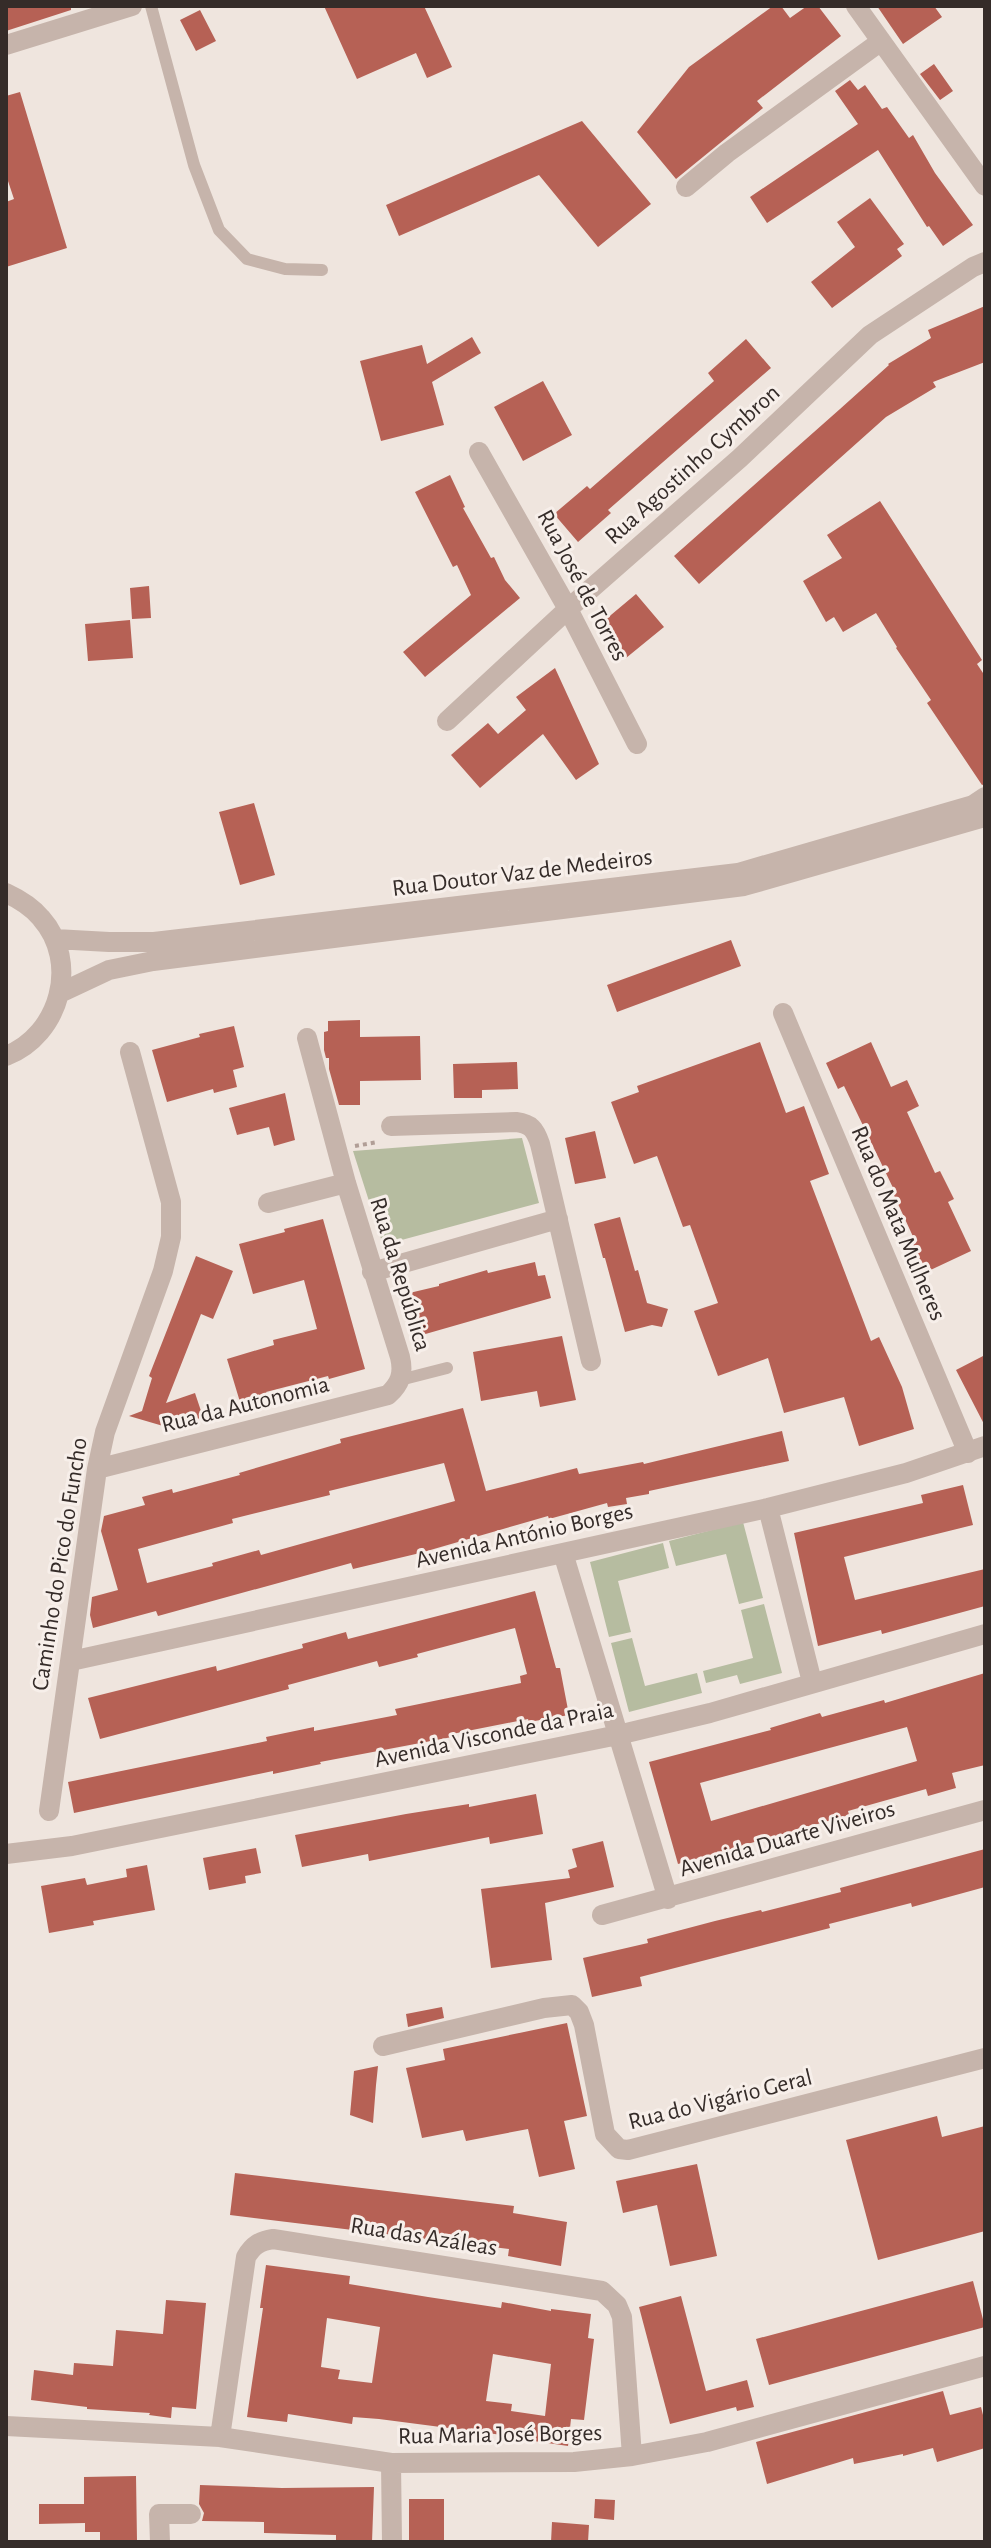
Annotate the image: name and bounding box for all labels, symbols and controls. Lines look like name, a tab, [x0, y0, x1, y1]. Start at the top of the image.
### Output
street label: Rua Agostinho Cymbron	[601, 380, 785, 549]
street label: Rua José de Torres	[532, 506, 632, 665]
street label: Rua Doutor Vaz de Medeiros	[391, 845, 654, 901]
street label: Rua do Mata Mulheres	[846, 1123, 950, 1324]
street label: Rua da República	[365, 1194, 435, 1354]
street label: Rua da Autonomia	[159, 1373, 332, 1437]
street label: Caminho do Pico do Funcho	[28, 1436, 92, 1692]
street label: Avenida António Borges	[413, 1499, 635, 1573]
street label: Avenida Visconde da Praia	[372, 1698, 616, 1772]
street label: Avenida Duarte Viveiros	[677, 1797, 898, 1881]
street label: Rua do Vigário Geral	[626, 2066, 815, 2134]
street label: Rua das Azáleas	[349, 2214, 499, 2260]
street label: Rua Maria José Borges	[398, 2421, 602, 2449]

